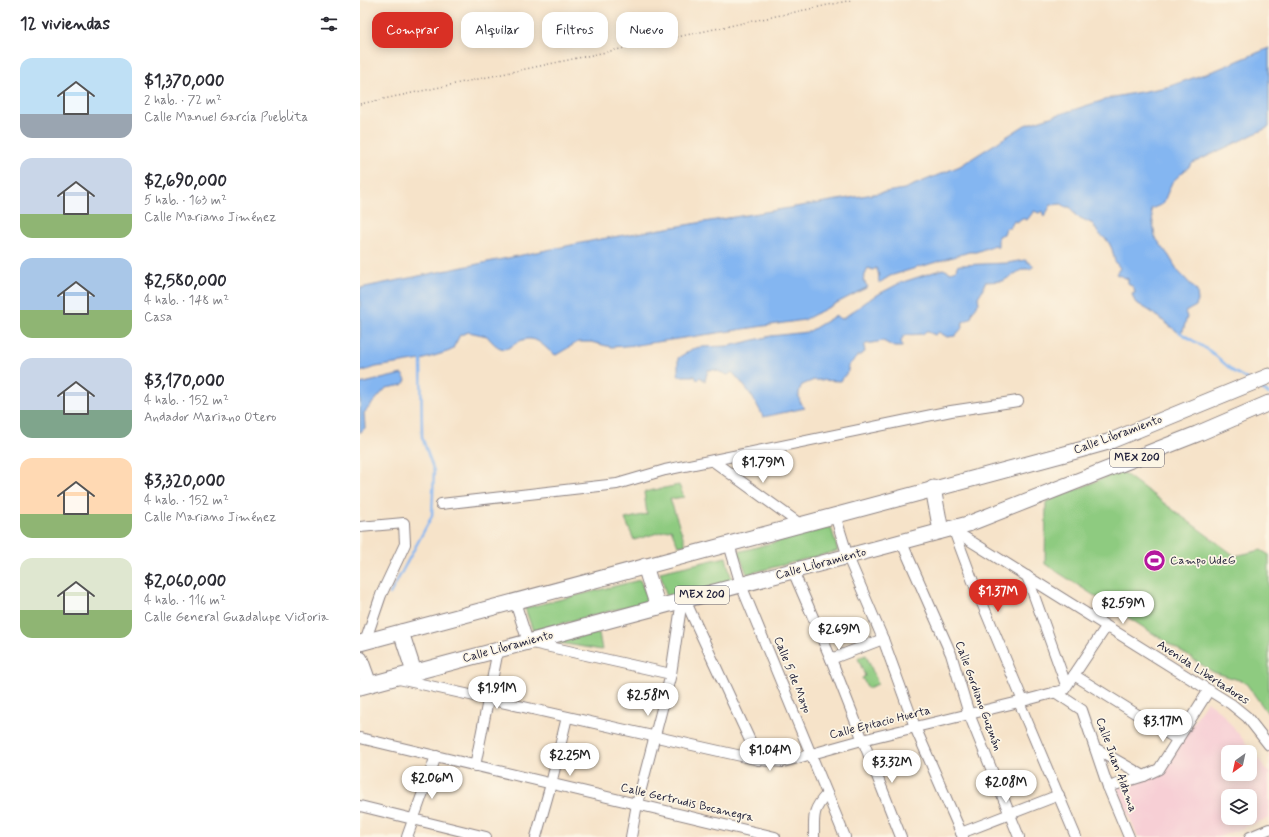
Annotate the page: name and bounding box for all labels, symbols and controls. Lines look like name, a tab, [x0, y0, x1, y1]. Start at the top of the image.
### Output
chip: Comprar	[372, 12, 453, 48]
chip: Alquilar	[461, 12, 534, 48]
chip: Filtros	[542, 12, 608, 48]
chip: Nuevo	[616, 12, 678, 48]
text: 12 viviendas	[20, 13, 110, 35]
icon: filters	[318, 13, 340, 35]
text: $1,370,000	[144, 70, 225, 92]
icon: home	[52, 74, 100, 122]
text: 2 hab. · 72 m²	[144, 92, 222, 109]
text: Calle Manuel García Pueblita	[144, 109, 308, 126]
text: $2,690,000	[144, 170, 227, 192]
icon: home	[52, 174, 100, 222]
text: 5 hab. · 163 m²	[144, 192, 227, 209]
text: Calle Mariano Jiménez	[144, 209, 276, 226]
text: $2,580,000	[144, 270, 227, 292]
icon: home	[52, 274, 100, 322]
text: 4 hab. · 148 m²	[144, 292, 229, 309]
text: Casa	[144, 309, 172, 326]
text: $3,170,000	[144, 370, 225, 392]
icon: home	[52, 374, 100, 422]
text: 4 hab. · 152 m²	[144, 392, 229, 409]
text: Andador Mariano Otero	[144, 409, 276, 426]
street label: Calle Libramiento	[1072, 412, 1164, 458]
road number: MEX 200	[1110, 449, 1164, 467]
pin: $1.79M	[730, 450, 796, 484]
text: $1.79M	[741, 454, 785, 471]
text: $3,320,000	[144, 470, 225, 492]
icon: home	[52, 474, 100, 522]
text: 4 hab. · 152 m²	[144, 492, 229, 509]
text: Calle Mariano Jiménez	[144, 509, 276, 526]
street label: Calle Libramiento	[774, 544, 868, 584]
sports icon: Campo UdeG	[1142, 548, 1168, 574]
place label: Campo UdeG	[1170, 553, 1236, 569]
text: $2,060,000	[144, 570, 226, 592]
icon: home	[52, 574, 100, 622]
pin: $1.37M	[965, 579, 1031, 613]
text: $1.37M	[978, 583, 1018, 600]
road number: MEX 200	[675, 586, 729, 604]
pin: $2.59M	[1090, 591, 1156, 625]
text: 4 hab. · 116 m²	[144, 592, 226, 609]
text: $2.59M	[1101, 595, 1145, 612]
text: Calle General Guadalupe Victoria	[144, 609, 329, 626]
pin: $2.69M	[806, 617, 872, 651]
text: $2.69M	[818, 621, 860, 638]
street label: Calle Libramiento	[461, 627, 555, 667]
street label: Calle 5 de Mayo	[769, 634, 815, 716]
street label: Avenida Libertadores	[1154, 637, 1252, 709]
street label: Calle Gordiano Guzmán	[951, 639, 1005, 753]
pin: $1.91M	[464, 676, 530, 710]
text: $1.91M	[477, 680, 517, 697]
pin: $2.58M	[615, 683, 681, 717]
text: $2.58M	[626, 687, 670, 704]
street label: Calle Epitacio Huerta	[828, 703, 932, 743]
pin: $3.17M	[1130, 709, 1196, 743]
text: $3.17M	[1143, 713, 1183, 730]
street label: Calle Juan Aldama	[1091, 716, 1141, 814]
pin: $1.04M	[737, 738, 803, 772]
text: $1.04M	[749, 742, 791, 759]
pin: $2.25M	[537, 743, 603, 777]
north arrow	[1221, 745, 1257, 781]
map controls	[1221, 745, 1257, 825]
text: $2.25M	[549, 747, 591, 764]
pin: $3.32M	[859, 750, 925, 784]
text: $3.32M	[872, 754, 912, 771]
pin: $2.06M	[399, 766, 465, 800]
text: $2.06M	[411, 770, 453, 787]
pin: $2.08M	[973, 770, 1039, 804]
text: $2.08M	[985, 774, 1027, 791]
street label: Calle Gertrudis Bocanegra	[619, 780, 756, 826]
button: layers	[1221, 789, 1257, 825]

